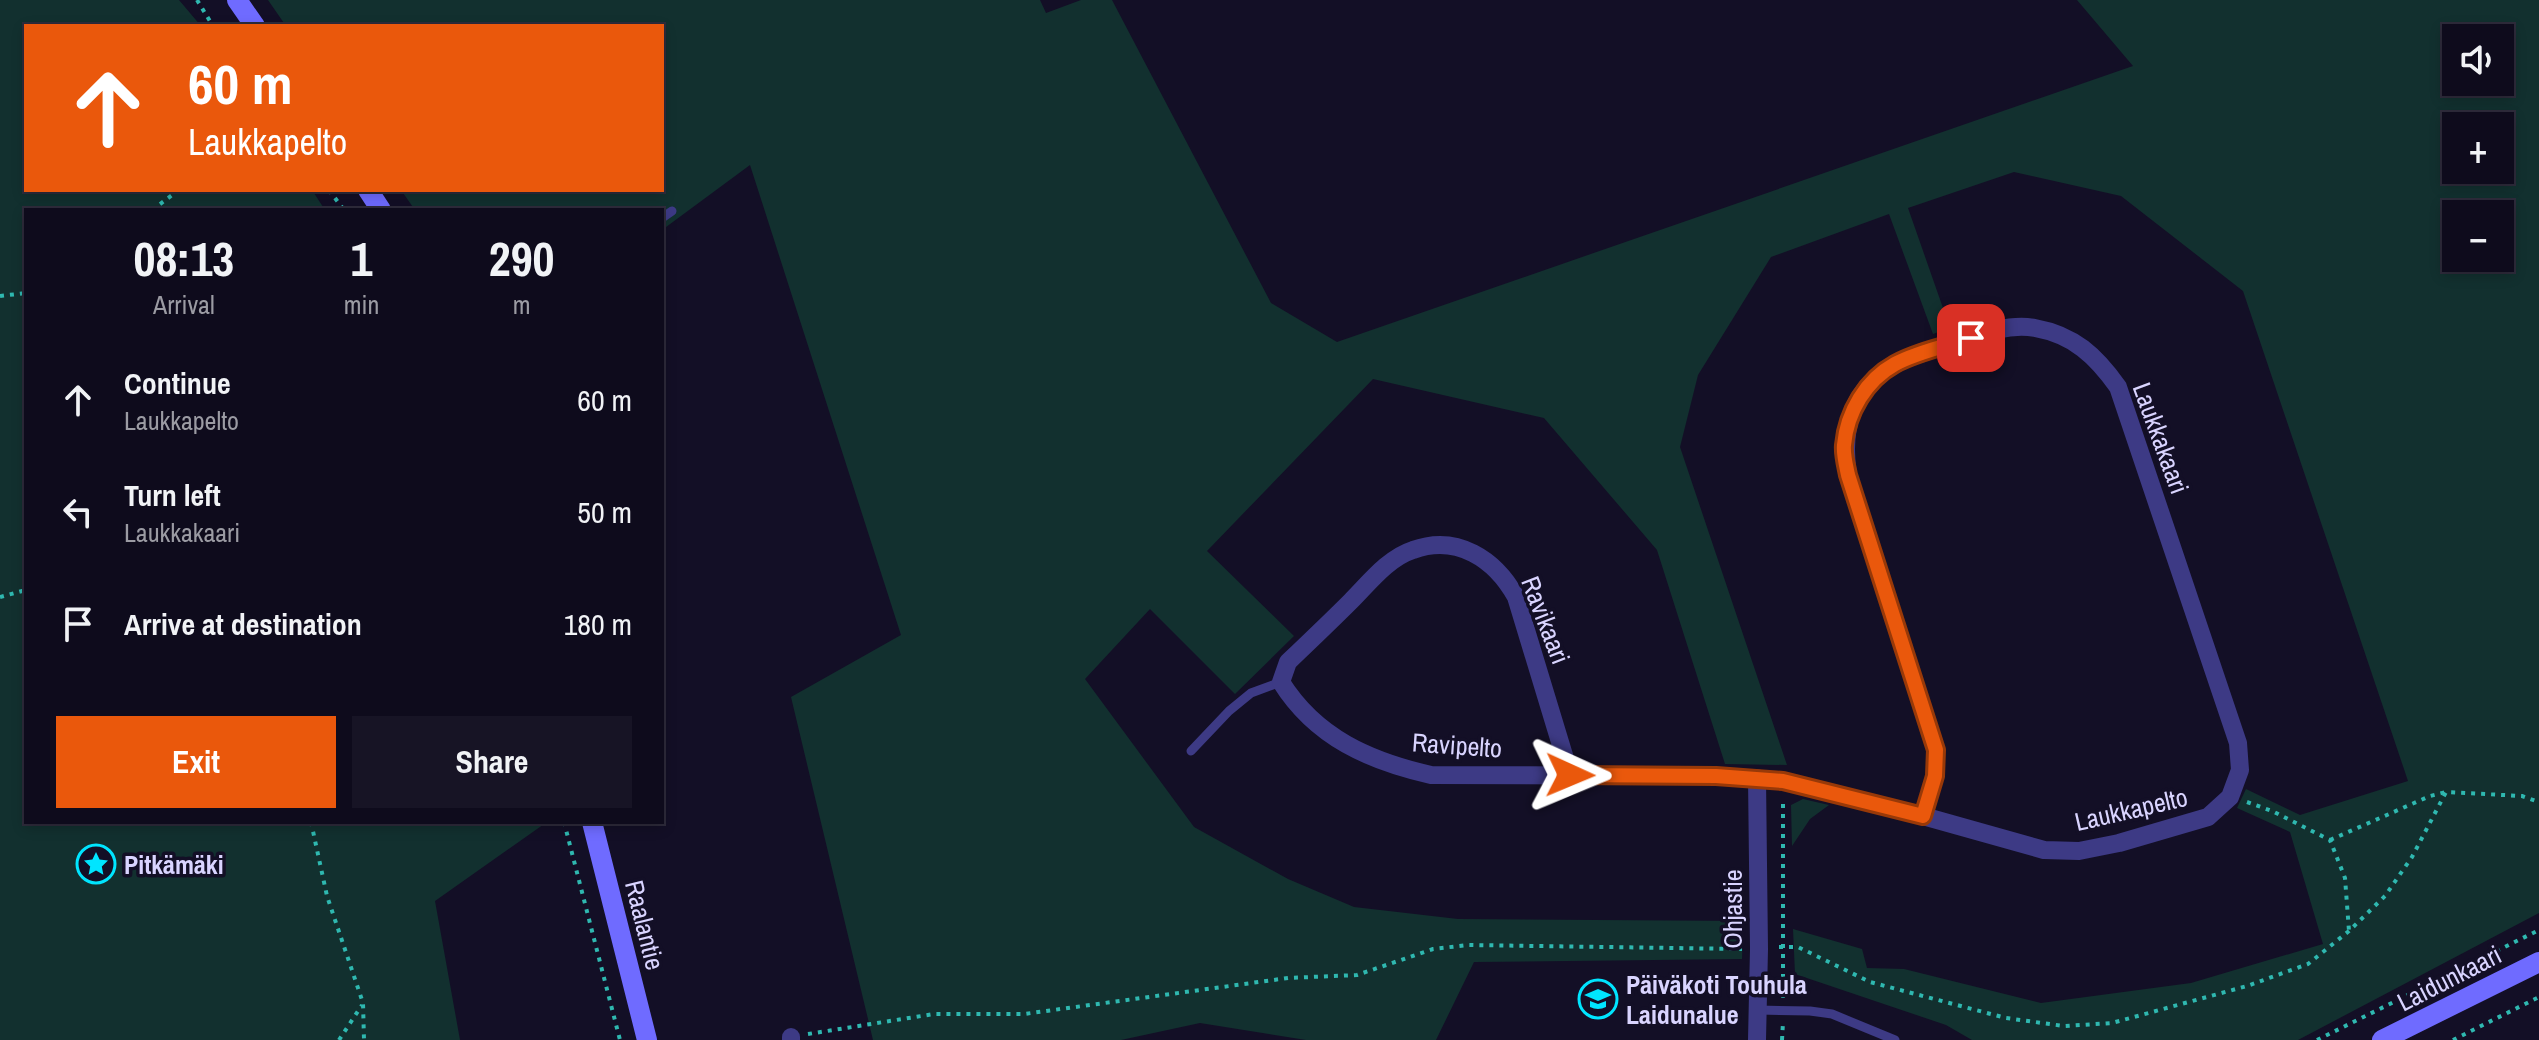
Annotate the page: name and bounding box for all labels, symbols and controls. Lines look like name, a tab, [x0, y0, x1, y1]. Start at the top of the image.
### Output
map controls	[2442, 24, 2514, 272]
button: sound	[2442, 24, 2514, 96]
text: 60 m	[188, 46, 293, 121]
icon: ahead	[56, 56, 160, 160]
button: +	[2442, 112, 2514, 184]
text: Laukkapelto	[188, 118, 347, 166]
button: −	[2442, 200, 2514, 272]
text: 08:13	[134, 226, 234, 291]
text: 1	[351, 226, 372, 291]
text: 290	[489, 226, 554, 291]
text: Arrival	[153, 287, 215, 322]
text: min	[344, 287, 379, 322]
text: m	[513, 287, 531, 322]
pin	[1937, 304, 2005, 372]
icon: arrive	[1949, 316, 1993, 360]
text: Continue	[124, 363, 231, 403]
street label: Laukkakaari	[2125, 377, 2197, 499]
icon: ahead	[56, 378, 100, 422]
text: 60 m	[577, 380, 632, 420]
text: Laukkapelto	[124, 403, 239, 438]
text: Turn left	[124, 475, 221, 515]
icon: left	[56, 490, 100, 534]
text: 50 m	[577, 492, 632, 532]
text: Laukkakaari	[124, 515, 240, 550]
street label: Ravikaari	[1513, 571, 1579, 669]
icon: arrive	[56, 602, 100, 646]
text: Arrive at destination	[124, 604, 362, 644]
text: 180 m	[564, 604, 632, 644]
button: Exit	[56, 716, 336, 808]
button: Share	[352, 716, 632, 808]
street label: Ravipelto	[1411, 724, 1503, 766]
position arrow	[1528, 733, 1612, 817]
street label: Laukkapelto	[2071, 779, 2191, 839]
place icon: Pitkämäki	[75, 843, 117, 885]
place label: Pitkämäki	[124, 847, 224, 882]
street label: Ohjastie	[1715, 869, 1750, 949]
street label: Raalantie	[617, 876, 673, 974]
street label: Laidunkaari	[2391, 937, 2507, 1019]
place label: Päiväkoti Touhula Laidunalue	[1626, 967, 1807, 1032]
school or university icon: Päiväkoti Touhula Laidunalue	[1577, 978, 1619, 1020]

